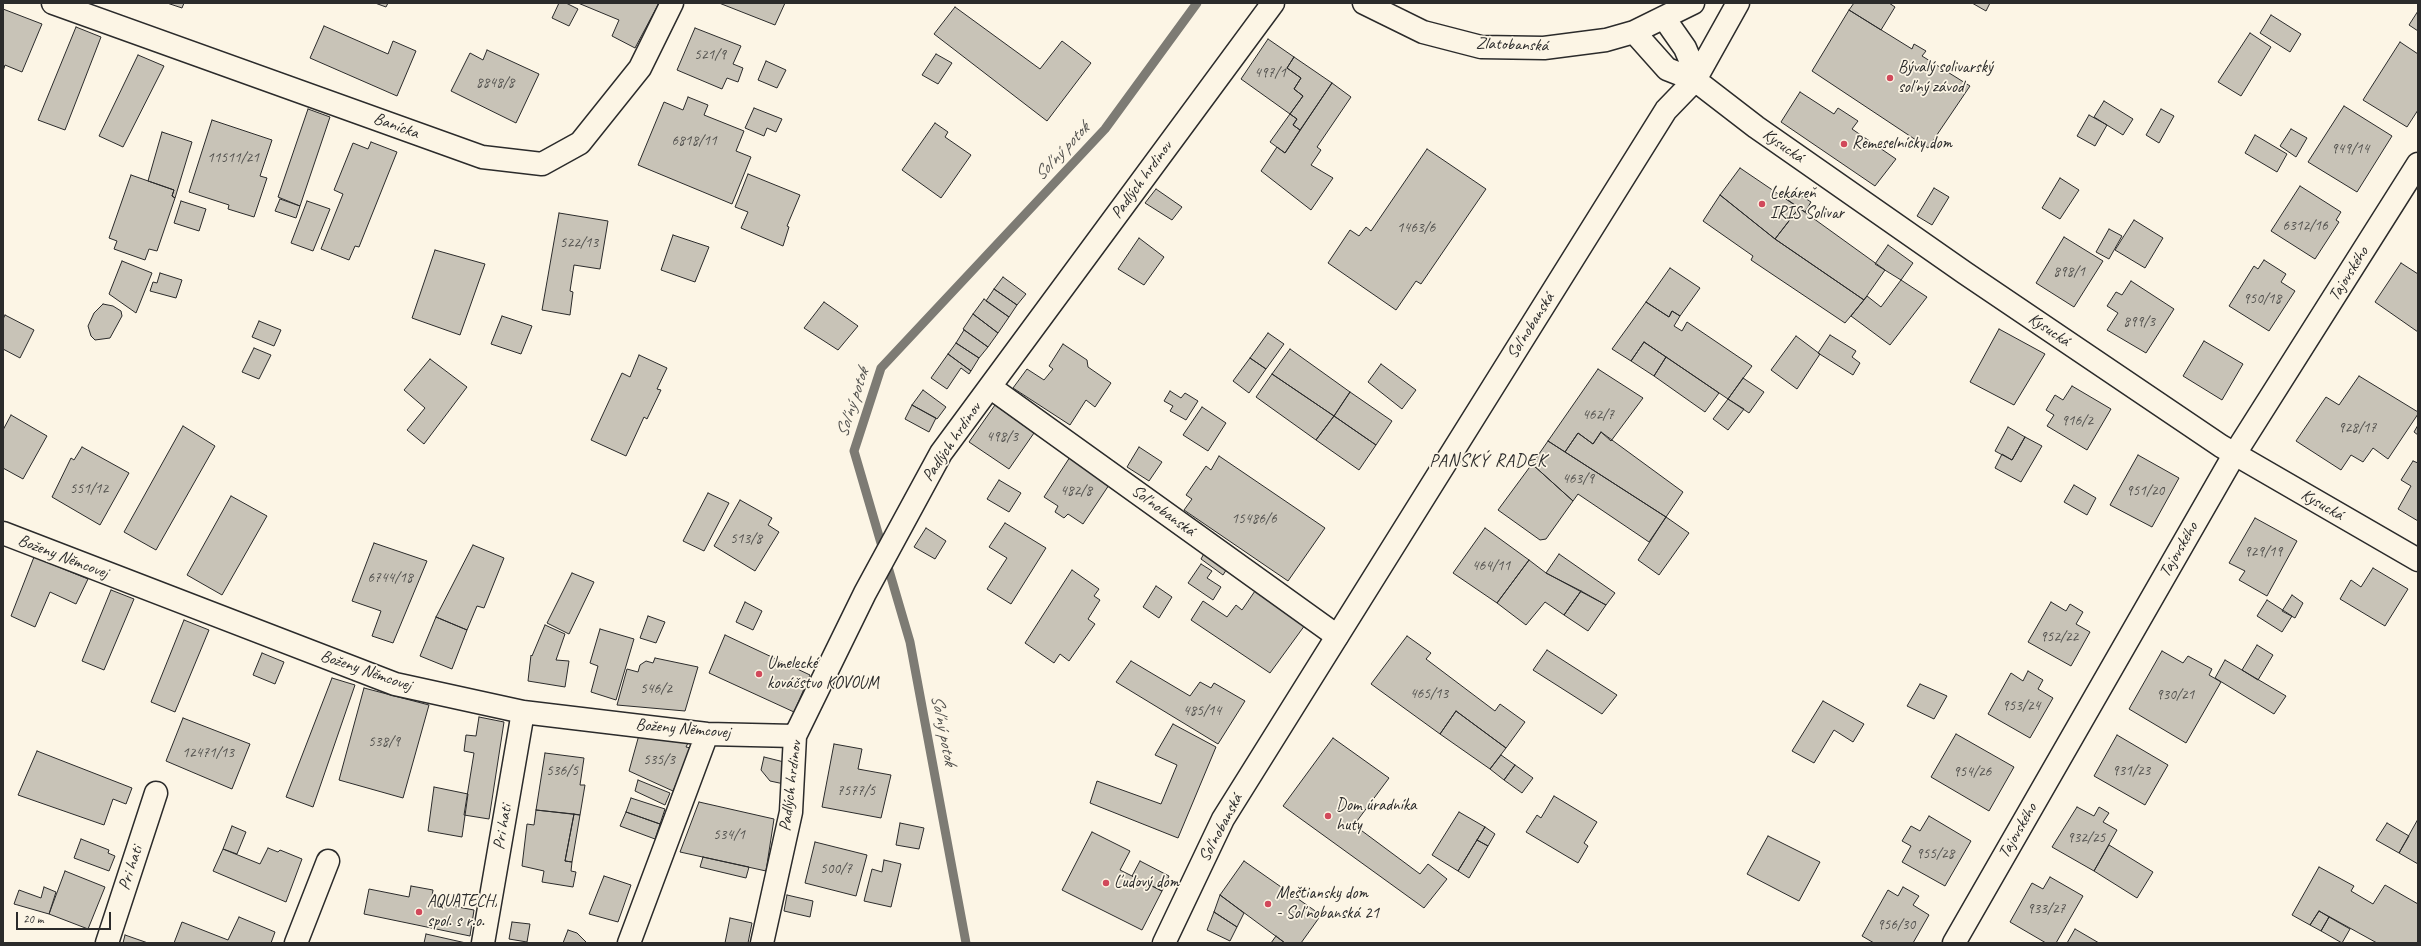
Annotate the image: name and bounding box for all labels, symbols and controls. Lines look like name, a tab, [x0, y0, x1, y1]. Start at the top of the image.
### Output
street label: Zlatobanská	[1476, 34, 1548, 56]
house number: 521/9	[694, 46, 726, 64]
place label: Bývalý solivarský soľný závod	[1898, 58, 1993, 98]
house number: 497/1	[1254, 64, 1286, 82]
marker: Bývalý solivarský soľný závod	[1885, 73, 1895, 83]
house number: 8848/8	[476, 74, 514, 92]
street label: Banícka	[371, 108, 421, 144]
water label: Soľný potok	[1030, 119, 1094, 185]
street label: Kysucká	[1758, 125, 1808, 167]
house number: 6818/11	[671, 132, 717, 150]
place label: Remeselnícky dom	[1852, 134, 1952, 154]
street label: Padlých hrdinov	[1107, 137, 1177, 223]
marker: Remeselnícky dom	[1839, 139, 1849, 149]
house number: 949/14	[2331, 140, 2369, 158]
house number: 11511/21	[207, 149, 259, 167]
place label: Lekáreň IRIS Solivar	[1770, 184, 1844, 224]
marker: Lekáreň IRIS Solivar	[1757, 199, 1767, 209]
house number: 6312/16	[2282, 217, 2328, 235]
house number: 1463/6	[1397, 219, 1435, 237]
house number: 522/13	[560, 234, 598, 252]
street label: Tajovského	[2324, 243, 2374, 305]
house number: 898/1	[2053, 263, 2085, 281]
street label: Soľnobanská	[1503, 289, 1559, 363]
house number: 950/18	[2243, 290, 2281, 308]
street label: Kysucká	[2024, 309, 2074, 351]
house number: 899/3	[2123, 313, 2155, 331]
water label: Soľný potok	[832, 366, 874, 440]
street label: Padlých hrdinov	[918, 399, 986, 485]
house number: 462/7	[1582, 406, 1614, 424]
house number: 916/2	[2061, 412, 2093, 430]
house number: 928/17	[2338, 419, 2376, 437]
house number: 498/3	[986, 428, 1018, 446]
district label: PANSKÝ RADEK	[1430, 450, 1546, 472]
house number: 463/9	[1562, 470, 1594, 488]
house number: 551/12	[70, 480, 108, 498]
street label: Soľnobanská	[1127, 481, 1199, 541]
house number: 482/8	[1060, 482, 1092, 500]
house number: 951/20	[2126, 482, 2164, 500]
street label: Kysucká	[2297, 485, 2347, 525]
house number: 15486/6	[1231, 510, 1277, 528]
street label: Tajovského	[2155, 519, 2203, 581]
street label: Boženy Němcovej	[15, 530, 111, 584]
house number: 513/8	[730, 530, 762, 548]
house number: 929/19	[2244, 543, 2282, 561]
house number: 464/11	[1472, 557, 1510, 575]
house number: 6744/18	[367, 569, 413, 587]
house number: 952/22	[2040, 628, 2078, 646]
street label: Boženy Němcovej	[318, 646, 414, 696]
place label: Umelecké kováčstvo KOVOUM	[767, 654, 879, 694]
marker: Umelecké kováčstvo KOVOUM	[754, 669, 764, 679]
house number: 546/2	[640, 680, 672, 698]
house number: 465/13	[1410, 685, 1448, 703]
house number: 930/21	[2156, 686, 2194, 704]
water label: Soľný potok	[926, 693, 960, 767]
house number: 953/24	[2002, 697, 2040, 715]
house number: 485/14	[1183, 702, 1221, 720]
street label: Boženy Němcovej	[635, 715, 731, 743]
house number: 538/9	[368, 733, 400, 751]
street label: Padlých hrdinov	[775, 740, 807, 832]
house number: 12471/13	[182, 744, 234, 762]
house number: 535/3	[643, 751, 675, 769]
house number: 536/5	[546, 762, 578, 780]
house number: 931/23	[2112, 762, 2150, 780]
house number: 954/26	[1953, 763, 1991, 781]
house number: 7577/5	[837, 782, 875, 800]
street label: Soľnobanská	[1195, 790, 1247, 866]
place label: Dom úradníka huty	[1336, 796, 1417, 836]
street label: Tajovského	[1994, 800, 2042, 862]
street label: Pri hati	[489, 803, 517, 851]
marker: Dom úradníka huty	[1323, 811, 1333, 821]
house number: 534/1	[713, 826, 745, 844]
house number: 932/25	[2067, 829, 2105, 847]
street label: Pri hati	[114, 843, 148, 893]
house number: 955/28	[1916, 845, 1954, 863]
house number: 500/7	[820, 860, 852, 878]
place label: Ľudový dom	[1114, 873, 1179, 893]
marker: Ľudový dom	[1101, 878, 1111, 888]
place label: Meštiansky dom - Soľnobanská 21	[1276, 884, 1379, 924]
place label: AQUATECH, spol. s r.o.	[427, 892, 498, 932]
marker: Meštiansky dom - Soľnobanská 21	[1263, 899, 1273, 909]
house number: 933/27	[2027, 900, 2065, 918]
scale bar	[18, 904, 113, 930]
marker: AQUATECH, spol. s r.o.	[414, 907, 424, 917]
text: 20 m	[23, 911, 43, 927]
house number: 956/30	[1877, 916, 1915, 934]

